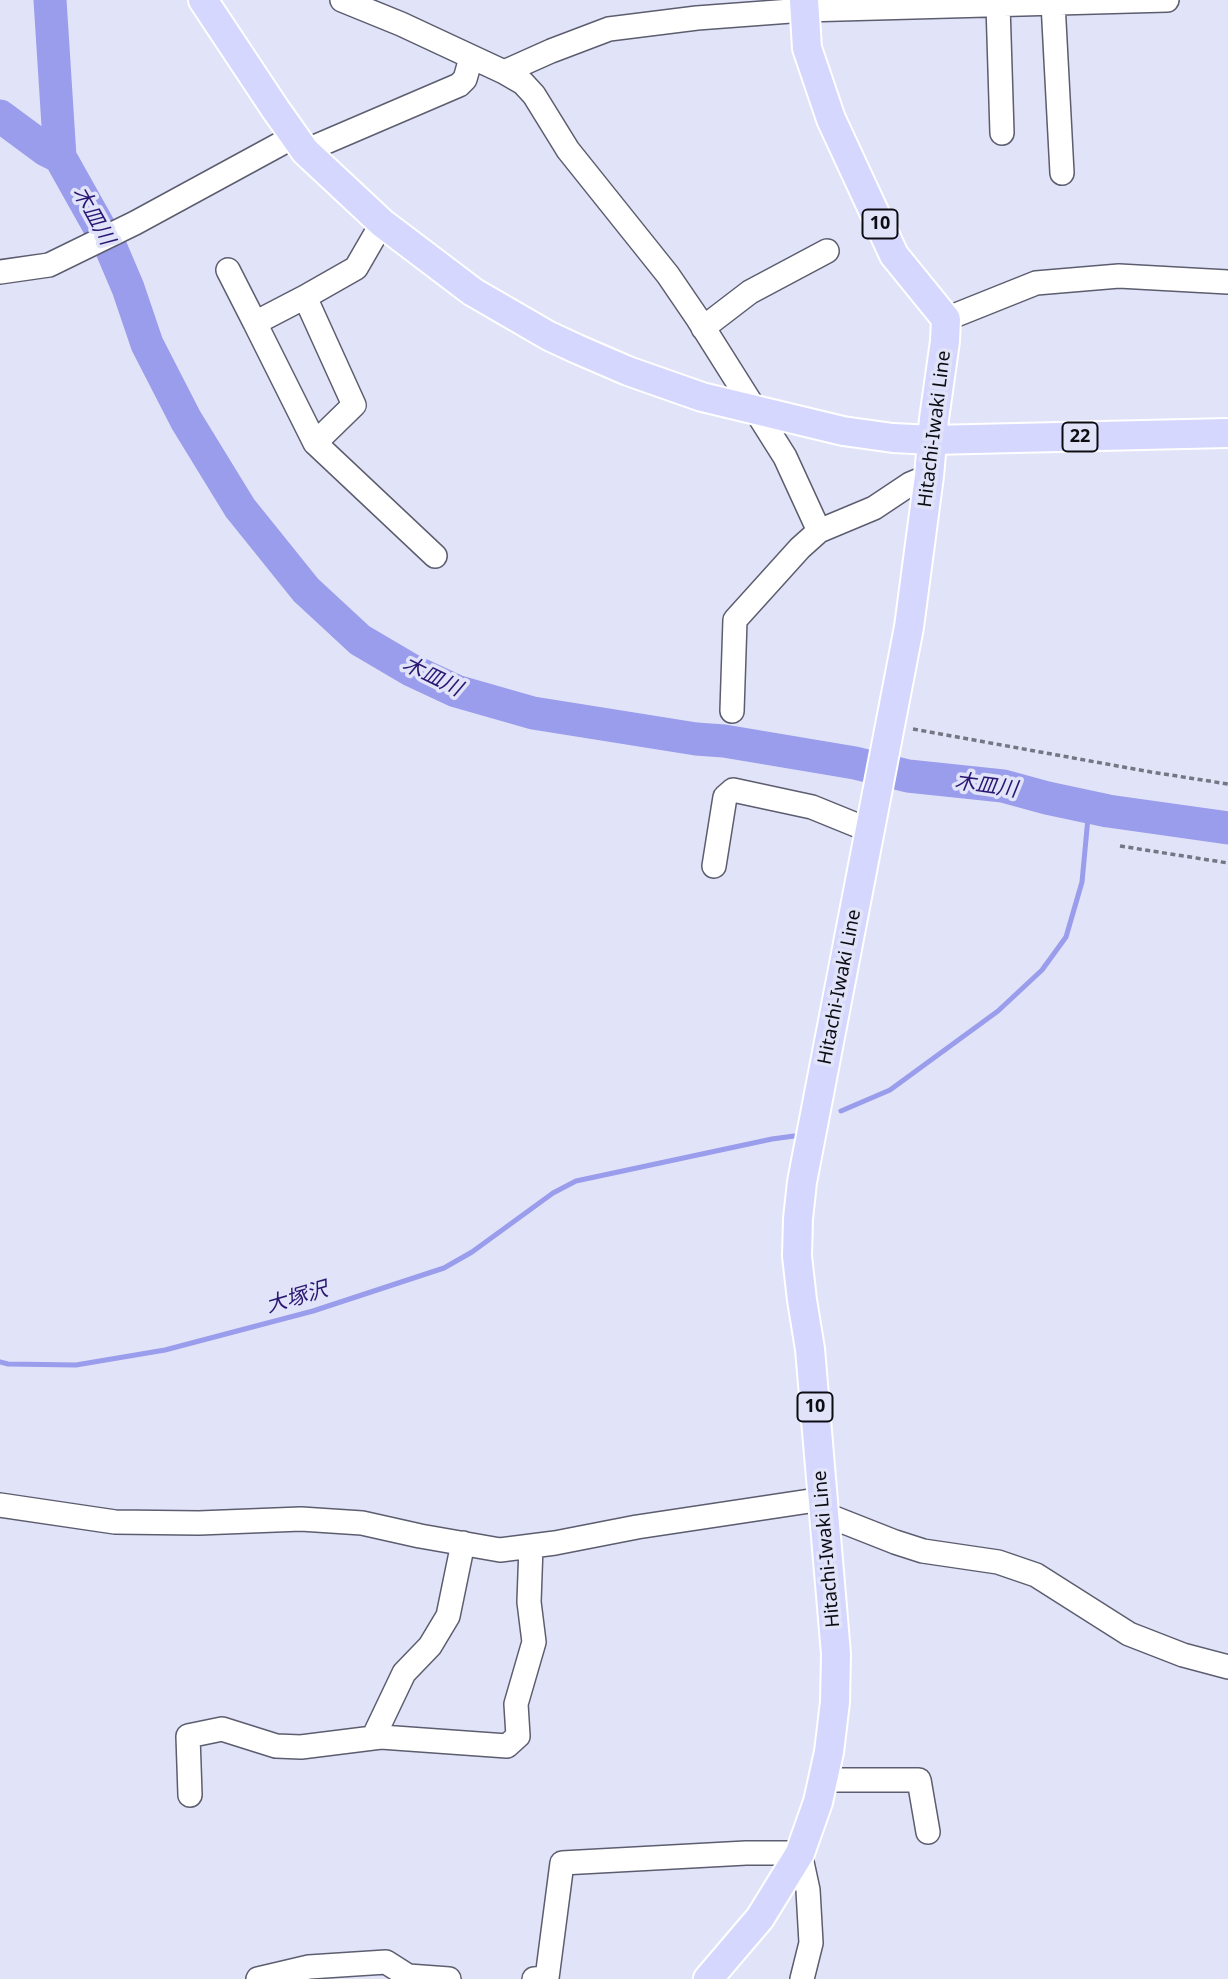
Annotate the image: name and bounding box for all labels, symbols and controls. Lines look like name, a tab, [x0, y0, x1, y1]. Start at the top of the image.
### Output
water label: 木皿川	[67, 182, 119, 250]
road number: 10	[862, 210, 898, 238]
street label: Hitachi-Iwaki Line	[914, 349, 956, 509]
road number: 22	[1062, 422, 1098, 452]
water label: 木皿川	[398, 652, 466, 702]
water label: 木皿川	[953, 769, 1019, 803]
street label: Hitachi-Iwaki Line	[814, 907, 866, 1067]
water label: 大塚沢	[263, 1277, 331, 1319]
road number: 10	[798, 1392, 832, 1422]
street label: Hitachi-Iwaki Line	[809, 1469, 845, 1629]

